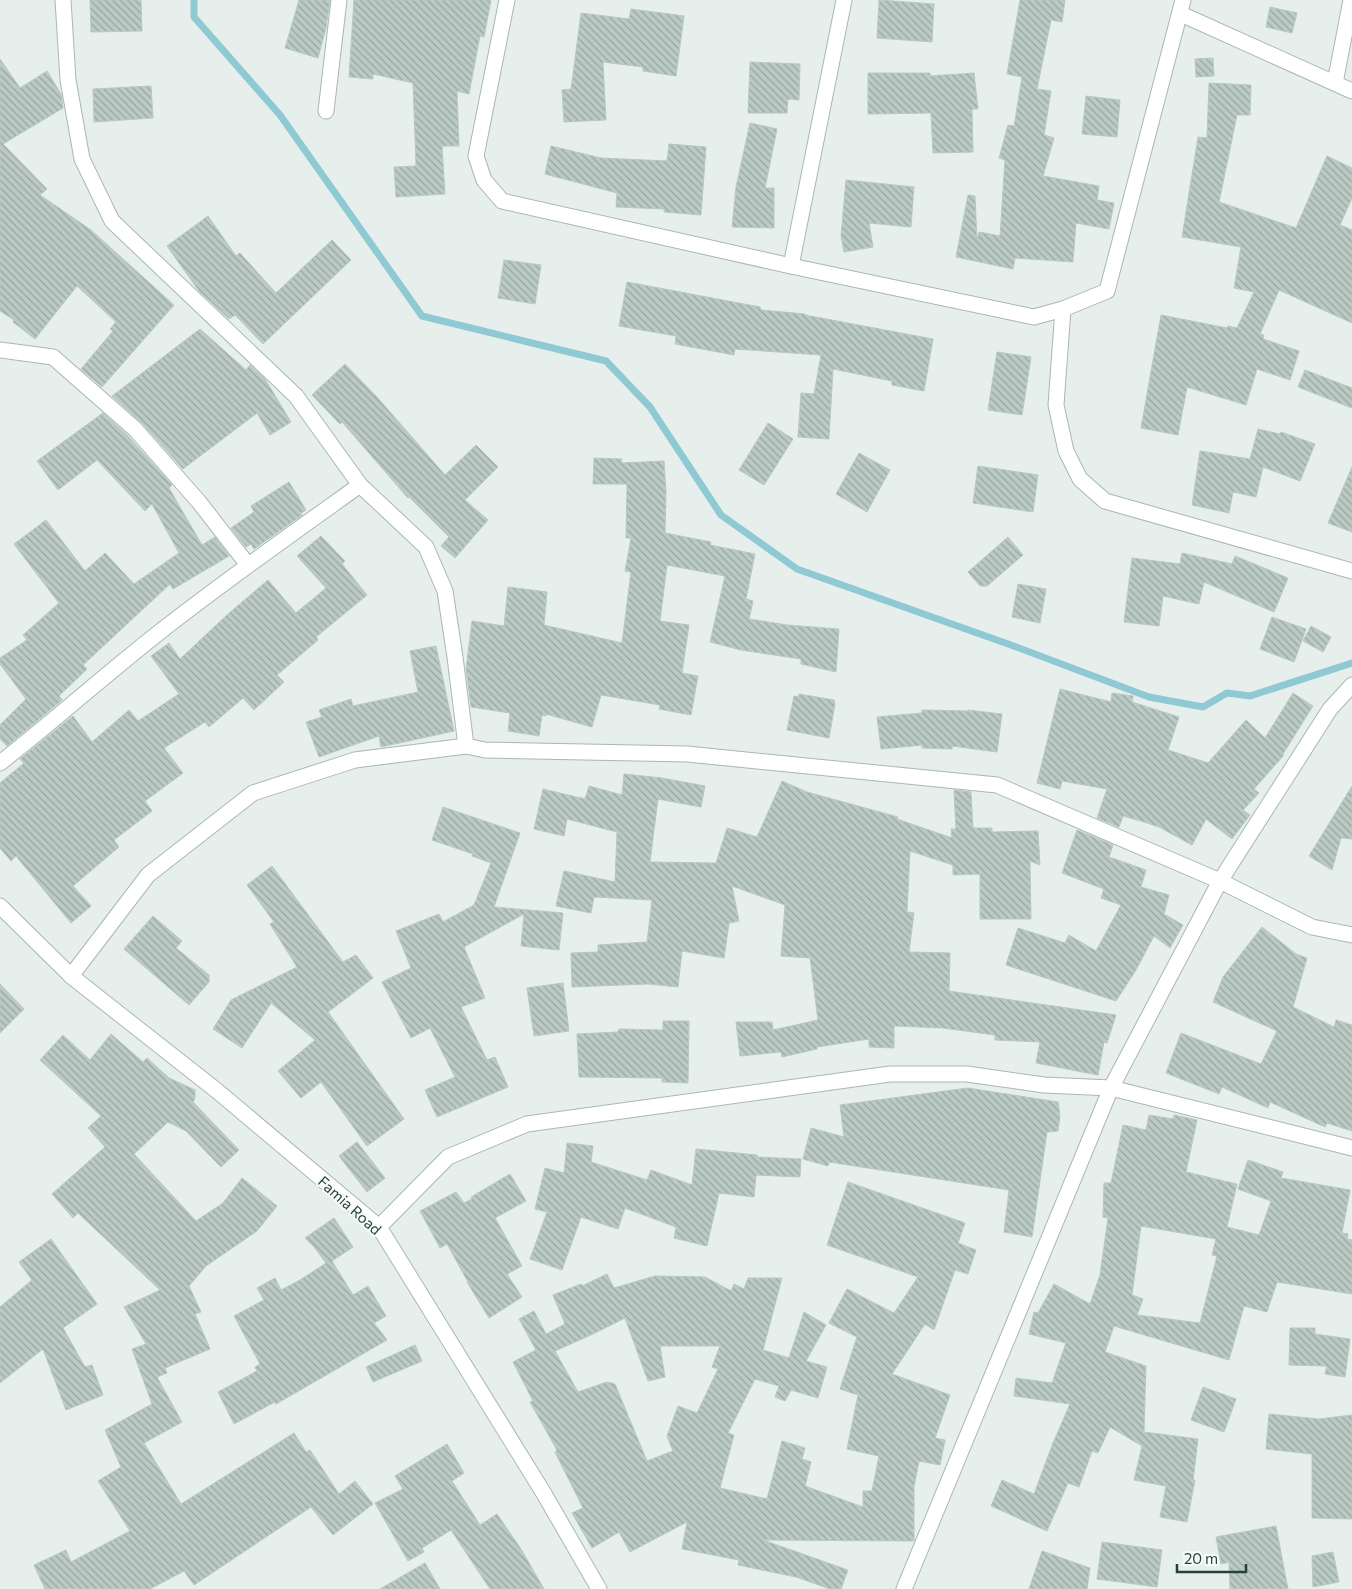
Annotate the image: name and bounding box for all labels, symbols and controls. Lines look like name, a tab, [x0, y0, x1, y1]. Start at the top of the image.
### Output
street label: Famia Road	[315, 1172, 385, 1238]
scale bar	[1177, 1542, 1246, 1574]
text: 20 m	[1184, 1549, 1218, 1567]

